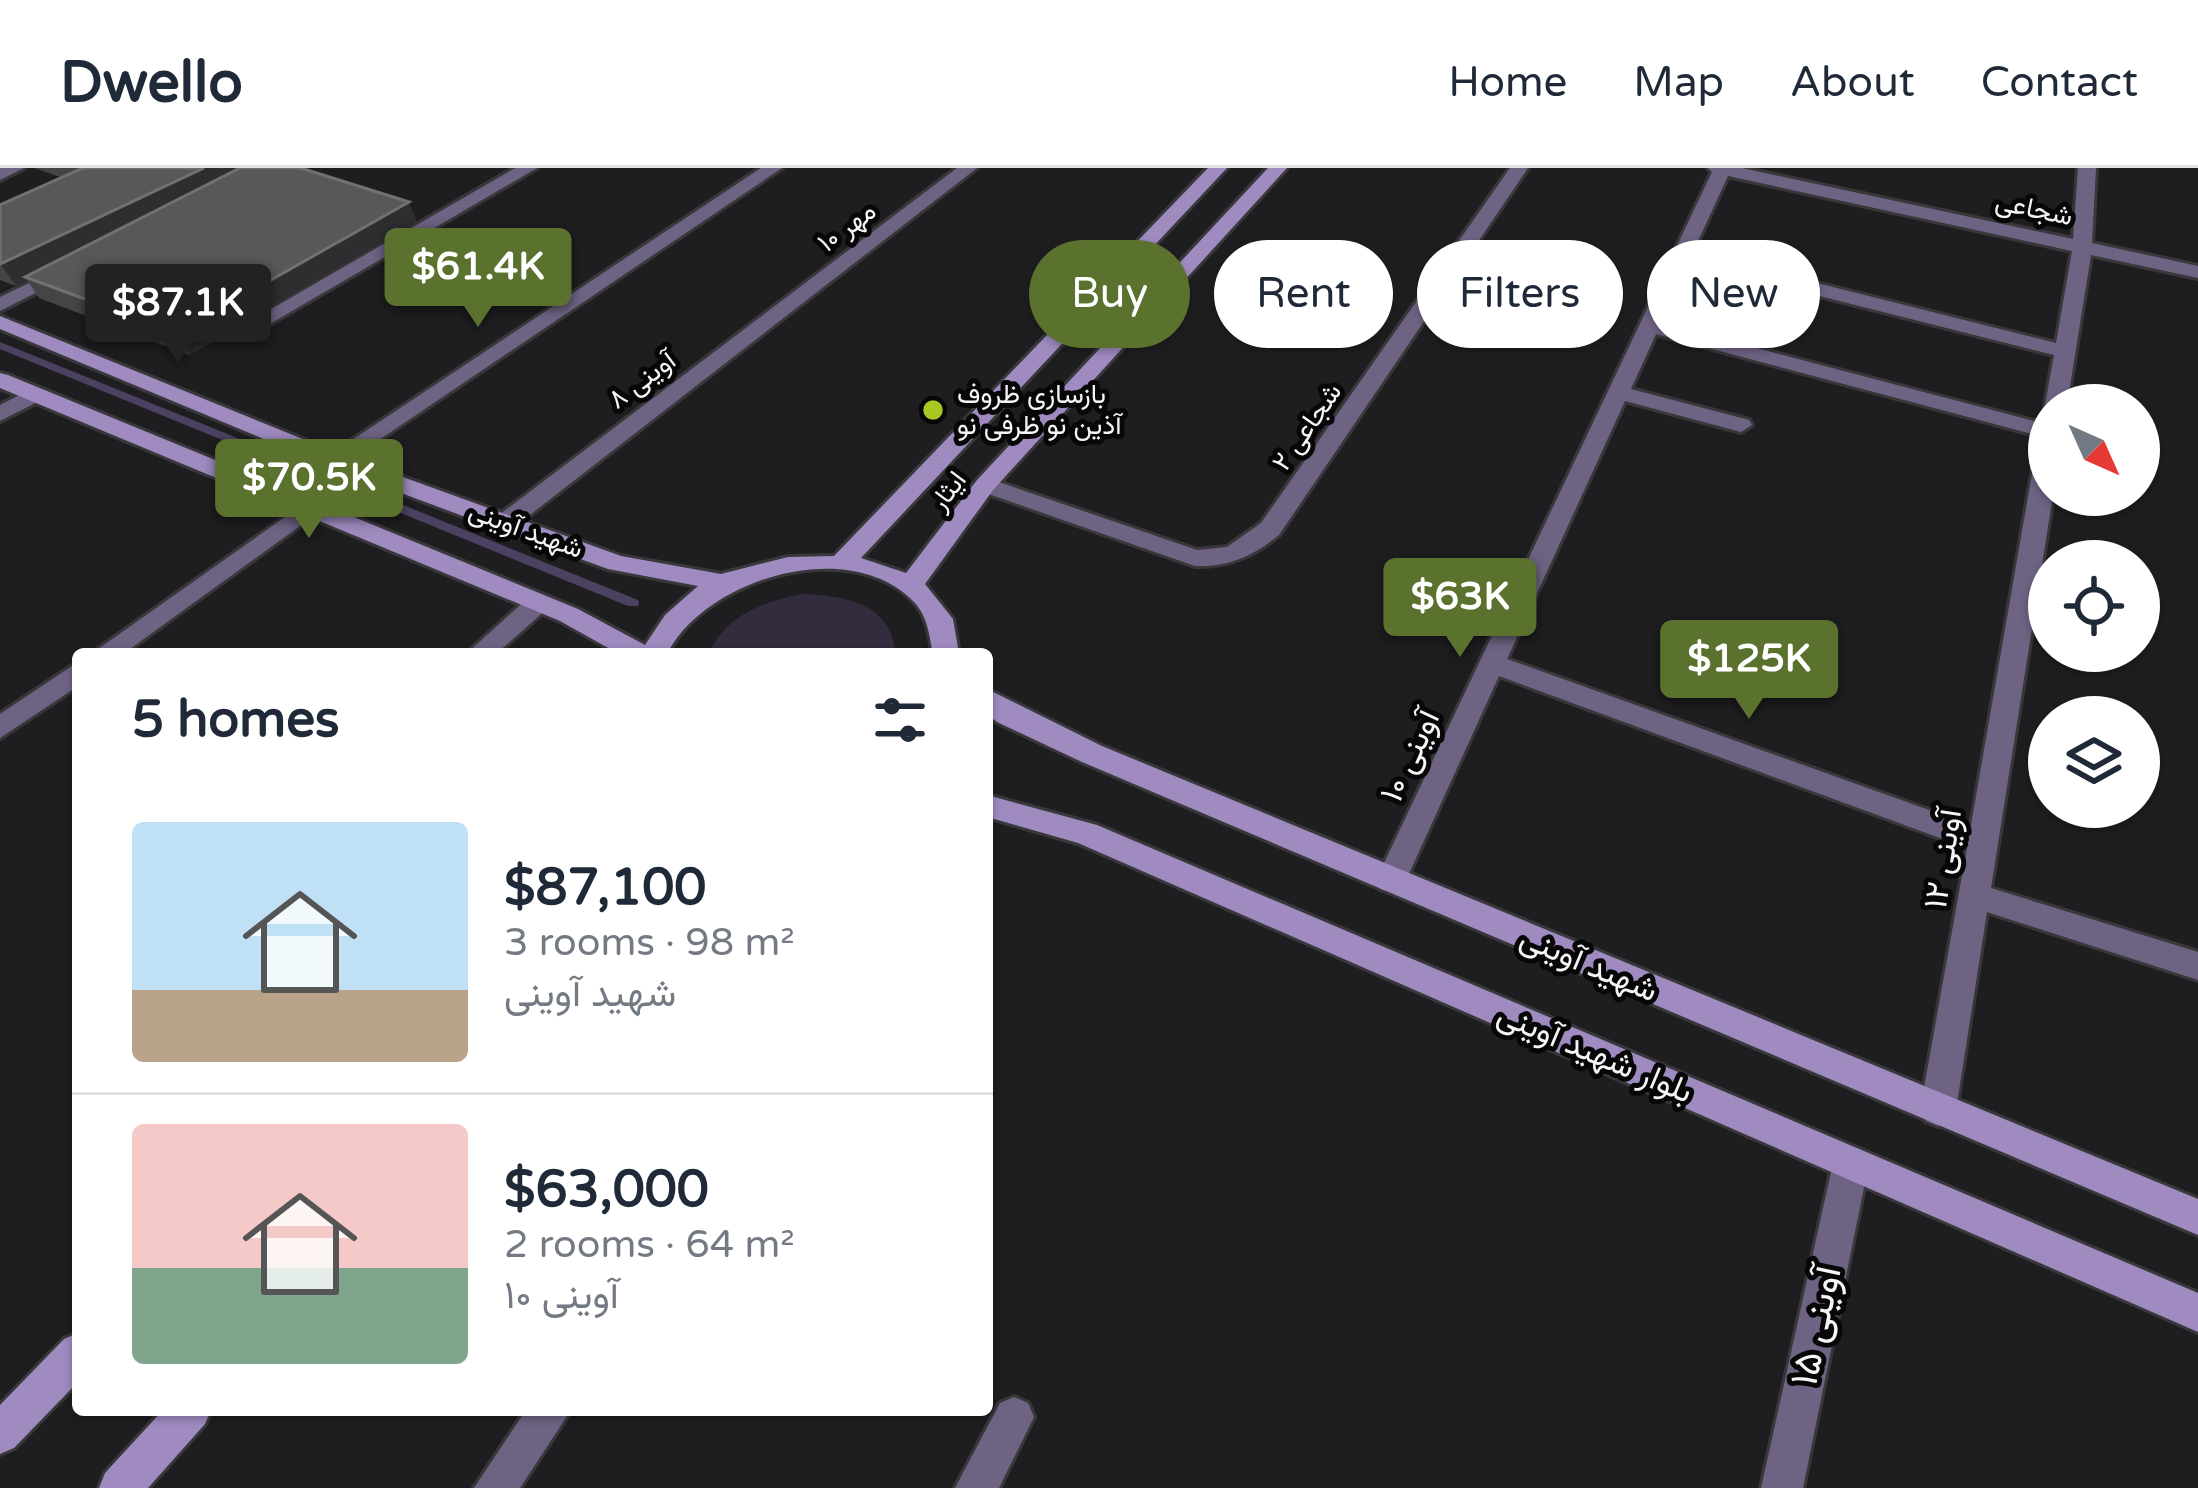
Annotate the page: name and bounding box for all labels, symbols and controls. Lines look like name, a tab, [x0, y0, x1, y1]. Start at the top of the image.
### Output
text: Dwello	[60, 49, 243, 117]
text: Home	[1448, 57, 1567, 108]
text: Map	[1633, 57, 1724, 108]
text: About	[1790, 57, 1915, 108]
text: Contact	[1981, 57, 2138, 108]
street label: شجاعی	[1992, 185, 2076, 233]
street label: مهر ۱۰	[811, 194, 883, 260]
pin: $61.4K	[380, 228, 576, 330]
chip: Buy	[1029, 240, 1190, 348]
chip: Rent	[1214, 240, 1393, 348]
chip: Filters	[1417, 240, 1623, 348]
chip: New	[1647, 240, 1820, 348]
text: $61.4K	[412, 243, 545, 290]
pin: $87.1K	[80, 264, 276, 366]
text: $87.1K	[112, 279, 244, 326]
street label: ۸ آوینی	[602, 342, 685, 416]
street label: شجاعی ۲	[1265, 377, 1349, 477]
place label: بازسازی ظروف آذین نو ظرفی نو	[957, 378, 1124, 442]
north arrow	[2028, 384, 2160, 516]
map controls	[2028, 384, 2160, 828]
marker: بازسازی ظروف آذین نو ظرفی نو	[920, 397, 946, 423]
pin: $70.5K	[211, 439, 407, 541]
text: $70.5K	[242, 454, 376, 501]
street label: ایثار	[922, 465, 974, 518]
street label: شهید آوینی	[464, 494, 588, 566]
button: locate	[2028, 540, 2160, 672]
pin: $63K	[1389, 558, 1531, 660]
text: $63K	[1410, 573, 1510, 620]
pin: $125K	[1665, 620, 1833, 722]
text: $125K	[1687, 635, 1811, 682]
icon: filters	[867, 687, 933, 753]
text: 5 homes	[132, 689, 340, 751]
button: layers	[2028, 696, 2160, 828]
street label: ۱۰ آوینی	[1372, 702, 1449, 808]
street label: ۱۲ آوینی	[1916, 804, 1970, 912]
text: $87,100	[504, 857, 706, 919]
icon: home	[228, 870, 372, 1014]
street label: شهید آوینی	[1514, 918, 1664, 1010]
text: 3 rooms · 98 m²	[504, 919, 795, 966]
text: شهید آوینی	[504, 970, 676, 1017]
street label: بلوار شهید آوینی	[1492, 994, 1698, 1112]
text: $63,000	[504, 1159, 709, 1221]
icon: home	[228, 1172, 372, 1316]
text: 2 rooms · 64 m²	[504, 1221, 795, 1268]
street label: آوینی ۱۵	[1780, 1259, 1852, 1390]
text: ۱۰ آوینی	[504, 1272, 619, 1319]

